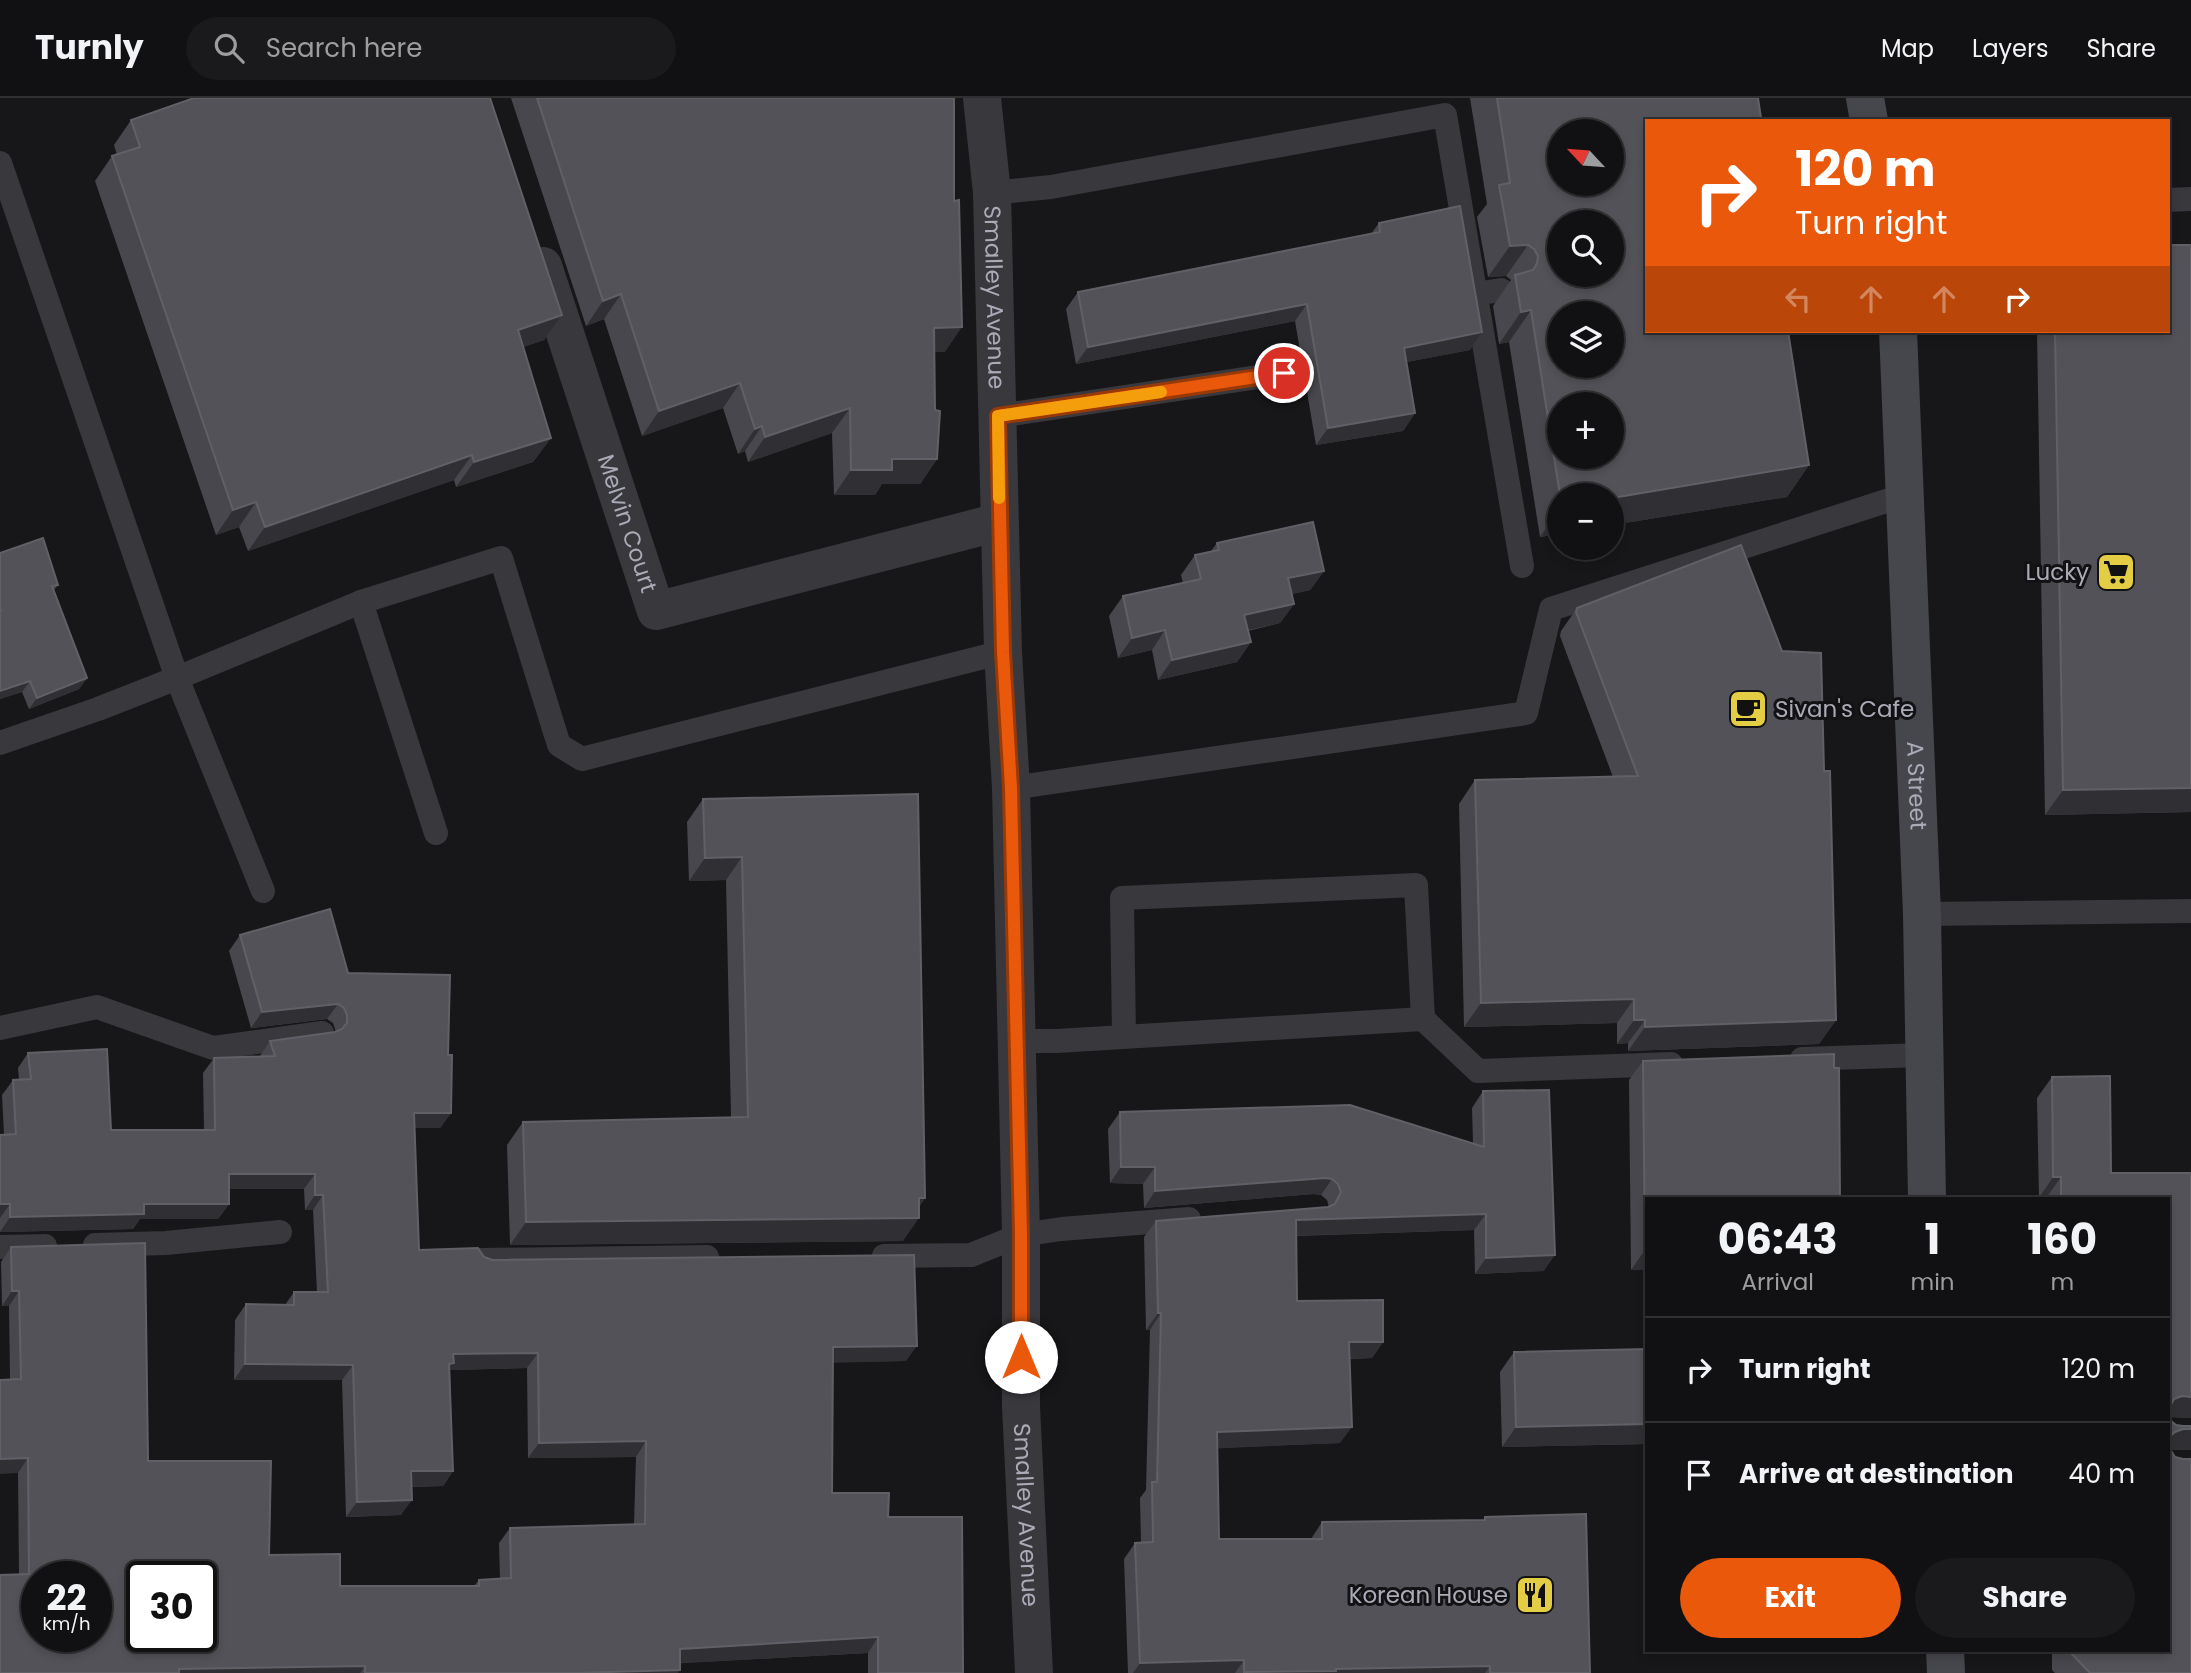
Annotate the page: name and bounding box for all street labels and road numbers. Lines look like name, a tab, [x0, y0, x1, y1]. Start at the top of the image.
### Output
street label: Smalley Avenue	[976, 205, 1013, 390]
street label: Melvin Court	[590, 450, 665, 597]
street label: A Street	[1899, 740, 1935, 831]
street label: Smalley Avenue	[1006, 1422, 1047, 1607]

